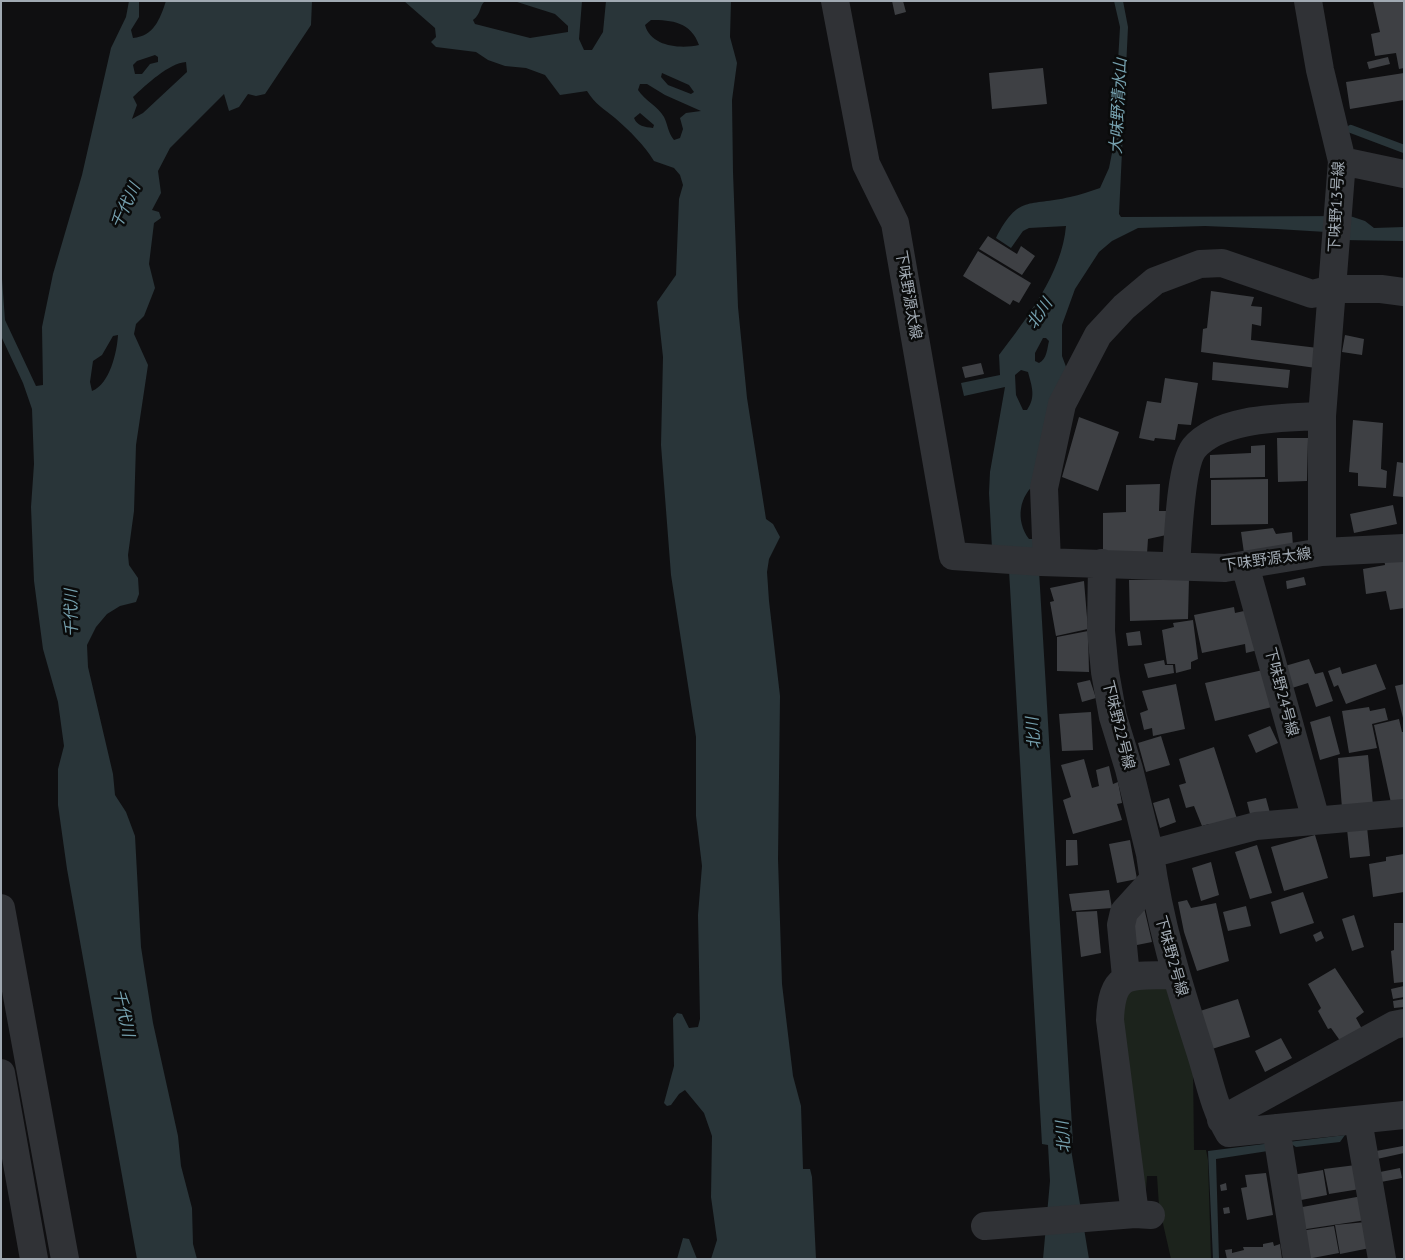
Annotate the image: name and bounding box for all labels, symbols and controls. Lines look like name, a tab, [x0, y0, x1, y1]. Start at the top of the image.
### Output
water label: 大味野清水山	[1107, 58, 1131, 154]
street label: 下味野13号線	[1326, 161, 1348, 253]
water label: 千代川	[107, 180, 145, 232]
street label: 下味野源太線	[891, 249, 925, 341]
water label: 北川	[1023, 295, 1057, 333]
street label: 下味野源太線	[1221, 545, 1313, 575]
water label: 千代川	[62, 589, 82, 637]
street label: 下味野24号線	[1260, 646, 1302, 738]
street label: 下味野22号線	[1098, 679, 1138, 771]
water label: 北川	[1023, 716, 1045, 750]
street label: 下味野2号線	[1151, 914, 1191, 998]
water label: 千代川	[109, 988, 137, 1038]
water label: 北川	[1053, 1120, 1075, 1154]

